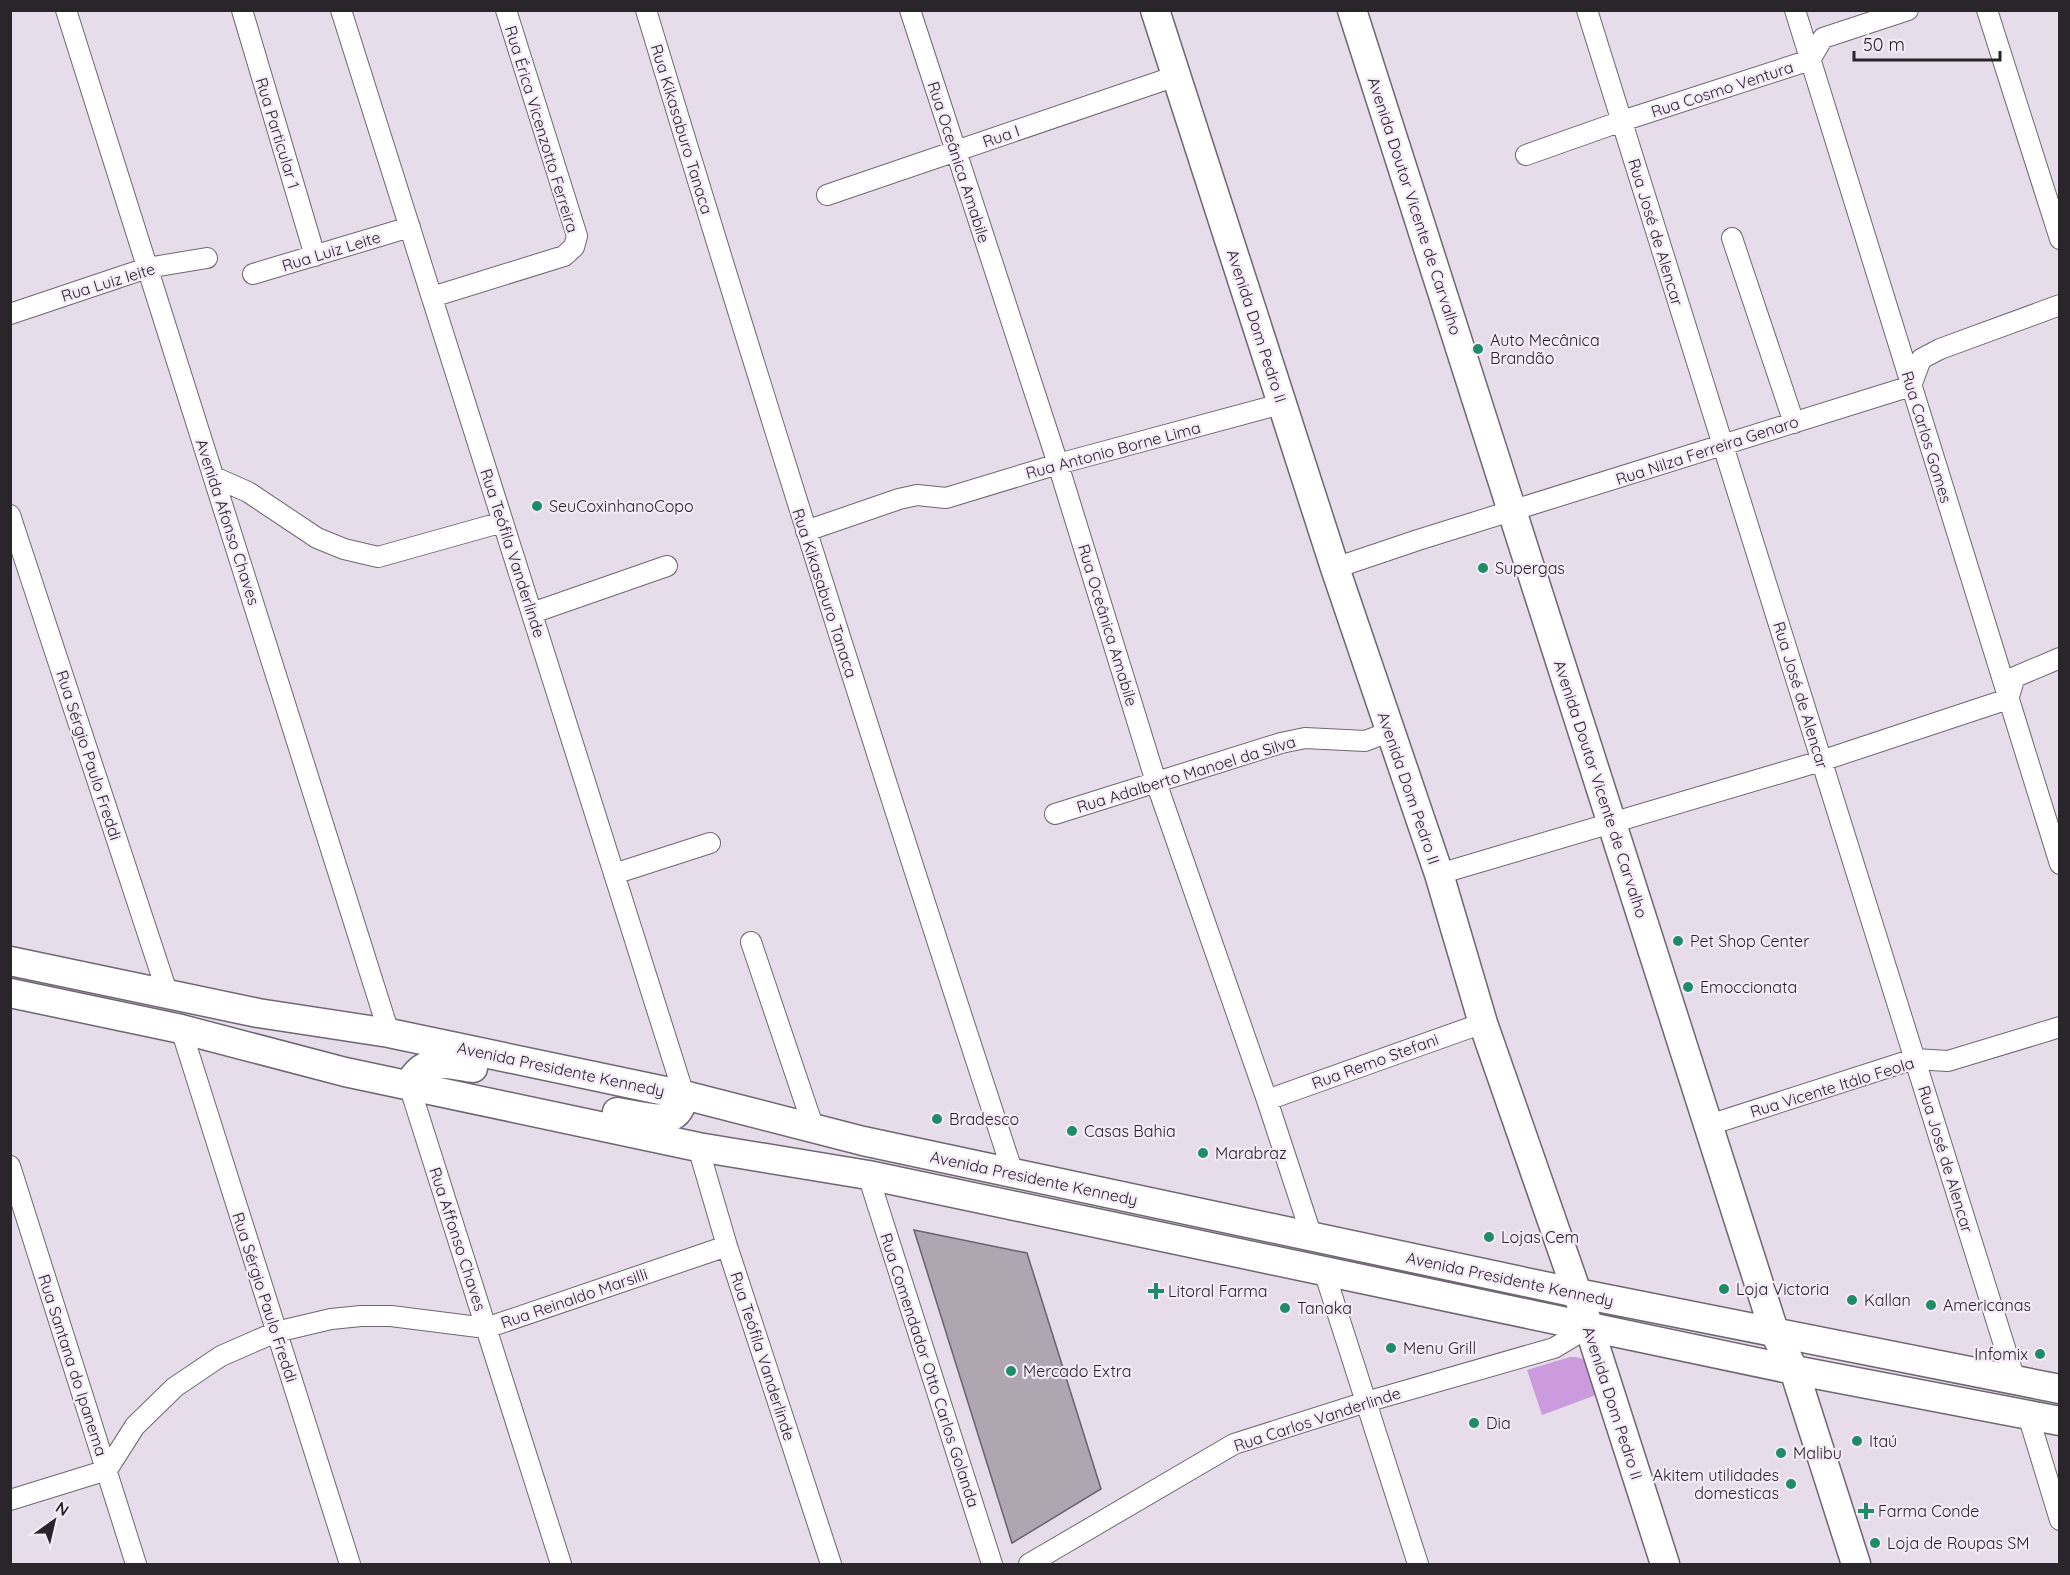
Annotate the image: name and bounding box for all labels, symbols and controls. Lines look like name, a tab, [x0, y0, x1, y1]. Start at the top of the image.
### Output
street label: Rua Érica Vicenzotto Ferreira	[501, 23, 583, 235]
scale bar	[1854, 24, 2000, 62]
text: 50 m	[1863, 33, 1905, 56]
street label: Rua Kikasaburo Tanaca	[647, 42, 717, 216]
street label: Rua Cosmo Ventura	[1648, 57, 1796, 121]
street label: Rua Particular 1	[252, 75, 304, 191]
street label: Avenida Doutor Vicente de Carvalho	[1364, 75, 1466, 337]
street label: Rua Oceânica Amabile	[923, 79, 995, 245]
street label: Rua I	[980, 120, 1022, 152]
street label: Rua José de Alencar	[1624, 156, 1688, 308]
street label: Rua Luiz Leite	[279, 227, 383, 275]
street label: Avenida Dom Pedro II	[1223, 247, 1291, 405]
street label: Rua Luiz leite	[59, 258, 157, 306]
place label: Auto Mecânica Brandão	[1490, 330, 1600, 368]
marker: Auto Mecânica Brandão	[1471, 342, 1485, 356]
street label: Rua Carlos Gomes	[1897, 369, 1957, 505]
street label: Rua Nilza Ferreira Genaro	[1613, 411, 1801, 489]
street label: Rua Antonio Borne Lima	[1023, 417, 1203, 483]
street label: Avenida Afonso Chaves	[192, 436, 264, 608]
street label: Rua Teófila Vanderlinde	[476, 466, 550, 640]
place label: SeuCoxinhanoCopo	[549, 496, 694, 516]
marker: SeuCoxinhanoCopo	[530, 499, 544, 513]
street label: Rua Kikasaburo Tanaca	[788, 506, 862, 680]
street label: Rua Oceânica Amabile	[1074, 541, 1142, 709]
place label: Supergas	[1495, 558, 1565, 578]
marker: Supergas	[1476, 561, 1490, 575]
street label: Rua José de Alencar	[1769, 619, 1833, 771]
street label: Avenida Doutor Vicente de Carvalho	[1550, 658, 1652, 920]
street label: Rua Sérgio Paulo Freddi	[52, 668, 126, 842]
street label: Avenida Dom Pedro II	[1374, 709, 1444, 867]
street label: Rua Adalberto Manoel da Silva	[1074, 731, 1298, 817]
place label: Pet Shop Center	[1690, 931, 1809, 951]
marker: Pet Shop Center	[1671, 934, 1685, 948]
place label: Emoccionata	[1700, 977, 1797, 997]
marker: Emoccionata	[1681, 980, 1695, 994]
street label: Rua Remo Stefani	[1309, 1029, 1441, 1093]
street label: Avenida Presidente Kennedy	[455, 1037, 667, 1101]
street label: Rua Vicente Itálo Feola	[1747, 1052, 1917, 1122]
street label: Rua José de Alencar	[1914, 1083, 1978, 1235]
place label: Bradesco	[949, 1109, 1019, 1129]
marker: Bradesco	[930, 1112, 944, 1126]
place label: Casas Bahia	[1084, 1121, 1176, 1141]
marker: Casas Bahia	[1065, 1124, 1079, 1138]
place label: Marabraz	[1215, 1143, 1287, 1163]
street label: Avenida Presidente Kennedy	[928, 1146, 1140, 1210]
marker: Marabraz	[1196, 1146, 1210, 1160]
street label: Rua Affonso Chaves	[425, 1165, 491, 1313]
street label: Rua Sérgio Paulo Freddi	[228, 1210, 302, 1384]
place label: Lojas Cem	[1501, 1227, 1579, 1247]
street label: Rua Comendador Otto Carlos Golanda	[876, 1230, 984, 1510]
marker: Lojas Cem	[1482, 1230, 1496, 1244]
street label: Avenida Presidente Kennedy	[1404, 1247, 1616, 1311]
street label: Rua Reinaldo Marsilli	[498, 1264, 650, 1332]
street label: Rua Teófila Vanderlinde	[726, 1269, 800, 1443]
street label: Rua Santana do Ipanema	[34, 1272, 112, 1458]
place label: Loja Victoria	[1736, 1279, 1829, 1299]
place label: Litoral Farma	[1168, 1281, 1268, 1301]
marker: Loja Victoria	[1717, 1282, 1731, 1296]
marker: Litoral Farma	[1149, 1284, 1163, 1298]
place label: Kallan	[1864, 1290, 1911, 1310]
marker: Kallan	[1845, 1293, 1859, 1307]
place label: Americanas	[1943, 1295, 2031, 1315]
place label: Tanaka	[1297, 1298, 1352, 1318]
marker: Americanas	[1924, 1298, 1938, 1312]
marker: Tanaka	[1278, 1301, 1292, 1315]
street label: Avenida Dom Pedro II	[1579, 1324, 1647, 1482]
place label: Menu Grill	[1403, 1338, 1476, 1358]
marker: Menu Grill	[1384, 1341, 1398, 1355]
place label: Infomix	[1974, 1344, 2028, 1364]
marker: Infomix	[2033, 1347, 2047, 1361]
place label: Mercado Extra	[1023, 1361, 1132, 1381]
marker: Mercado Extra	[1004, 1364, 1018, 1378]
street label: Rua Carlos Vanderlinde	[1231, 1383, 1403, 1455]
place label: Dia	[1486, 1413, 1511, 1433]
marker: Dia	[1467, 1416, 1481, 1430]
place label: Itaú	[1869, 1431, 1897, 1451]
marker: Itaú	[1850, 1434, 1864, 1448]
place label: Malibu	[1793, 1443, 1842, 1463]
marker: Malibu	[1774, 1446, 1788, 1460]
place label: Akitem utilidades domesticas	[1653, 1465, 1779, 1503]
marker: Akitem utilidades domesticas	[1784, 1477, 1798, 1491]
north arrow	[24, 1491, 84, 1551]
text: N	[52, 1497, 73, 1520]
place label: Farma Conde	[1878, 1501, 1979, 1521]
marker: Farma Conde	[1859, 1504, 1873, 1518]
place label: Loja de Roupas SM	[1887, 1533, 2030, 1553]
marker: Loja de Roupas SM	[1868, 1536, 1882, 1550]

